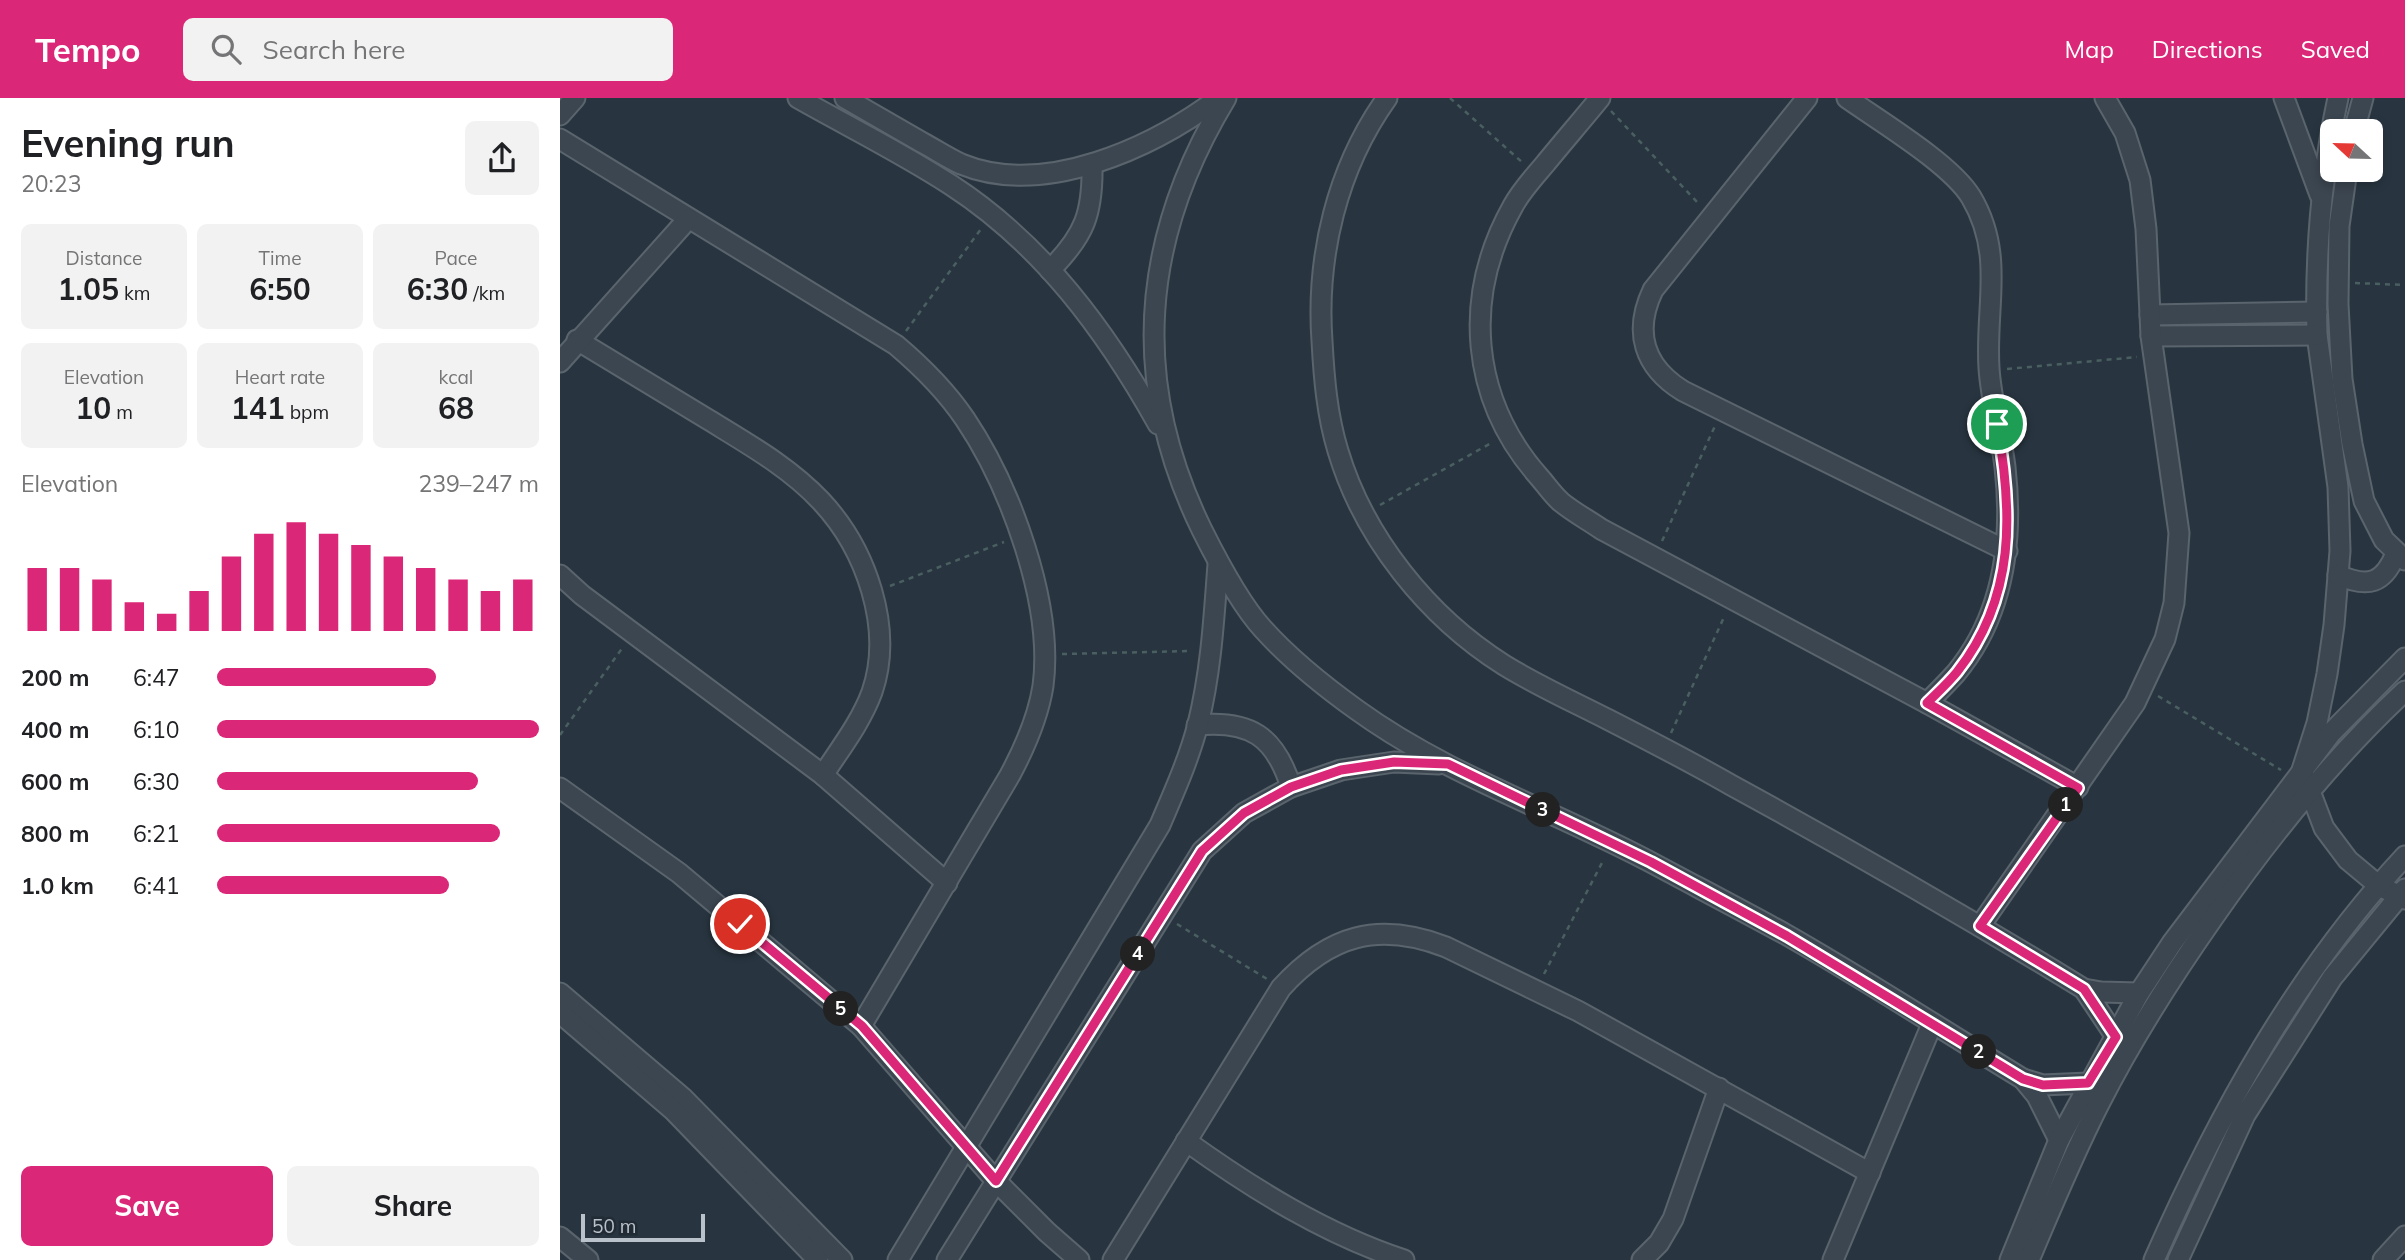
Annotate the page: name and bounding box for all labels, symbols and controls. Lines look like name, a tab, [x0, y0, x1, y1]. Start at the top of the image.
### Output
search box	[183, 18, 673, 81]
text: Tempo	[35, 29, 141, 70]
icon: search	[207, 30, 245, 68]
text: Search here	[263, 33, 406, 66]
text: Map	[2064, 34, 2114, 64]
text: Directions	[2152, 34, 2263, 64]
text: Saved	[2301, 34, 2370, 64]
text: Evening run	[21, 119, 235, 167]
north arrow	[2320, 119, 2384, 182]
map controls	[2320, 119, 2383, 182]
button: share	[465, 121, 539, 195]
text: 20:23	[21, 169, 81, 198]
text: Distance	[66, 246, 142, 270]
text: Time	[258, 246, 302, 270]
text: Pace	[435, 246, 477, 270]
text: 1.05	[58, 270, 119, 308]
text: 6:50	[249, 270, 311, 308]
text: 6:30	[407, 270, 468, 308]
text: km	[119, 281, 150, 305]
text: /km	[468, 281, 505, 305]
text: Elevation	[64, 365, 144, 389]
text: Heart rate	[235, 365, 325, 389]
text: kcal	[439, 365, 473, 389]
text: 10	[75, 389, 111, 427]
text: 141	[231, 389, 285, 427]
text: 68	[438, 389, 474, 427]
pin	[1967, 394, 2027, 454]
text: m	[111, 400, 133, 424]
text: bpm	[285, 400, 329, 424]
icon: arrive	[1978, 405, 2016, 443]
text: Elevation	[21, 469, 118, 498]
text: 239–247 m	[418, 469, 539, 498]
text: 200 m	[21, 663, 89, 692]
text: 6:47	[133, 663, 180, 692]
text: 400 m	[21, 715, 89, 744]
text: 6:10	[133, 715, 180, 744]
text: 600 m	[21, 767, 89, 796]
text: 6:30	[133, 767, 180, 796]
pin: 1	[2048, 788, 2084, 822]
pin: 3	[1525, 792, 1560, 828]
text: 1	[2060, 792, 2071, 816]
text: 3	[1537, 797, 1548, 821]
text: 800 m	[21, 819, 89, 848]
text: 6:21	[133, 819, 180, 848]
text: 1.0 km	[21, 871, 94, 900]
text: 6:41	[133, 871, 180, 900]
pin	[710, 894, 770, 954]
icon: check	[721, 905, 759, 943]
pin: 4	[1120, 936, 1156, 972]
text: 4	[1132, 941, 1143, 965]
pin: 5	[824, 992, 858, 1026]
text: 5	[835, 996, 846, 1020]
pin: 2	[1962, 1034, 1996, 1070]
text: 2	[1973, 1039, 1984, 1063]
button: Save	[21, 1166, 273, 1246]
button: Share	[287, 1166, 539, 1246]
scale bar	[581, 1211, 705, 1243]
text: 50 m	[592, 1214, 636, 1238]

